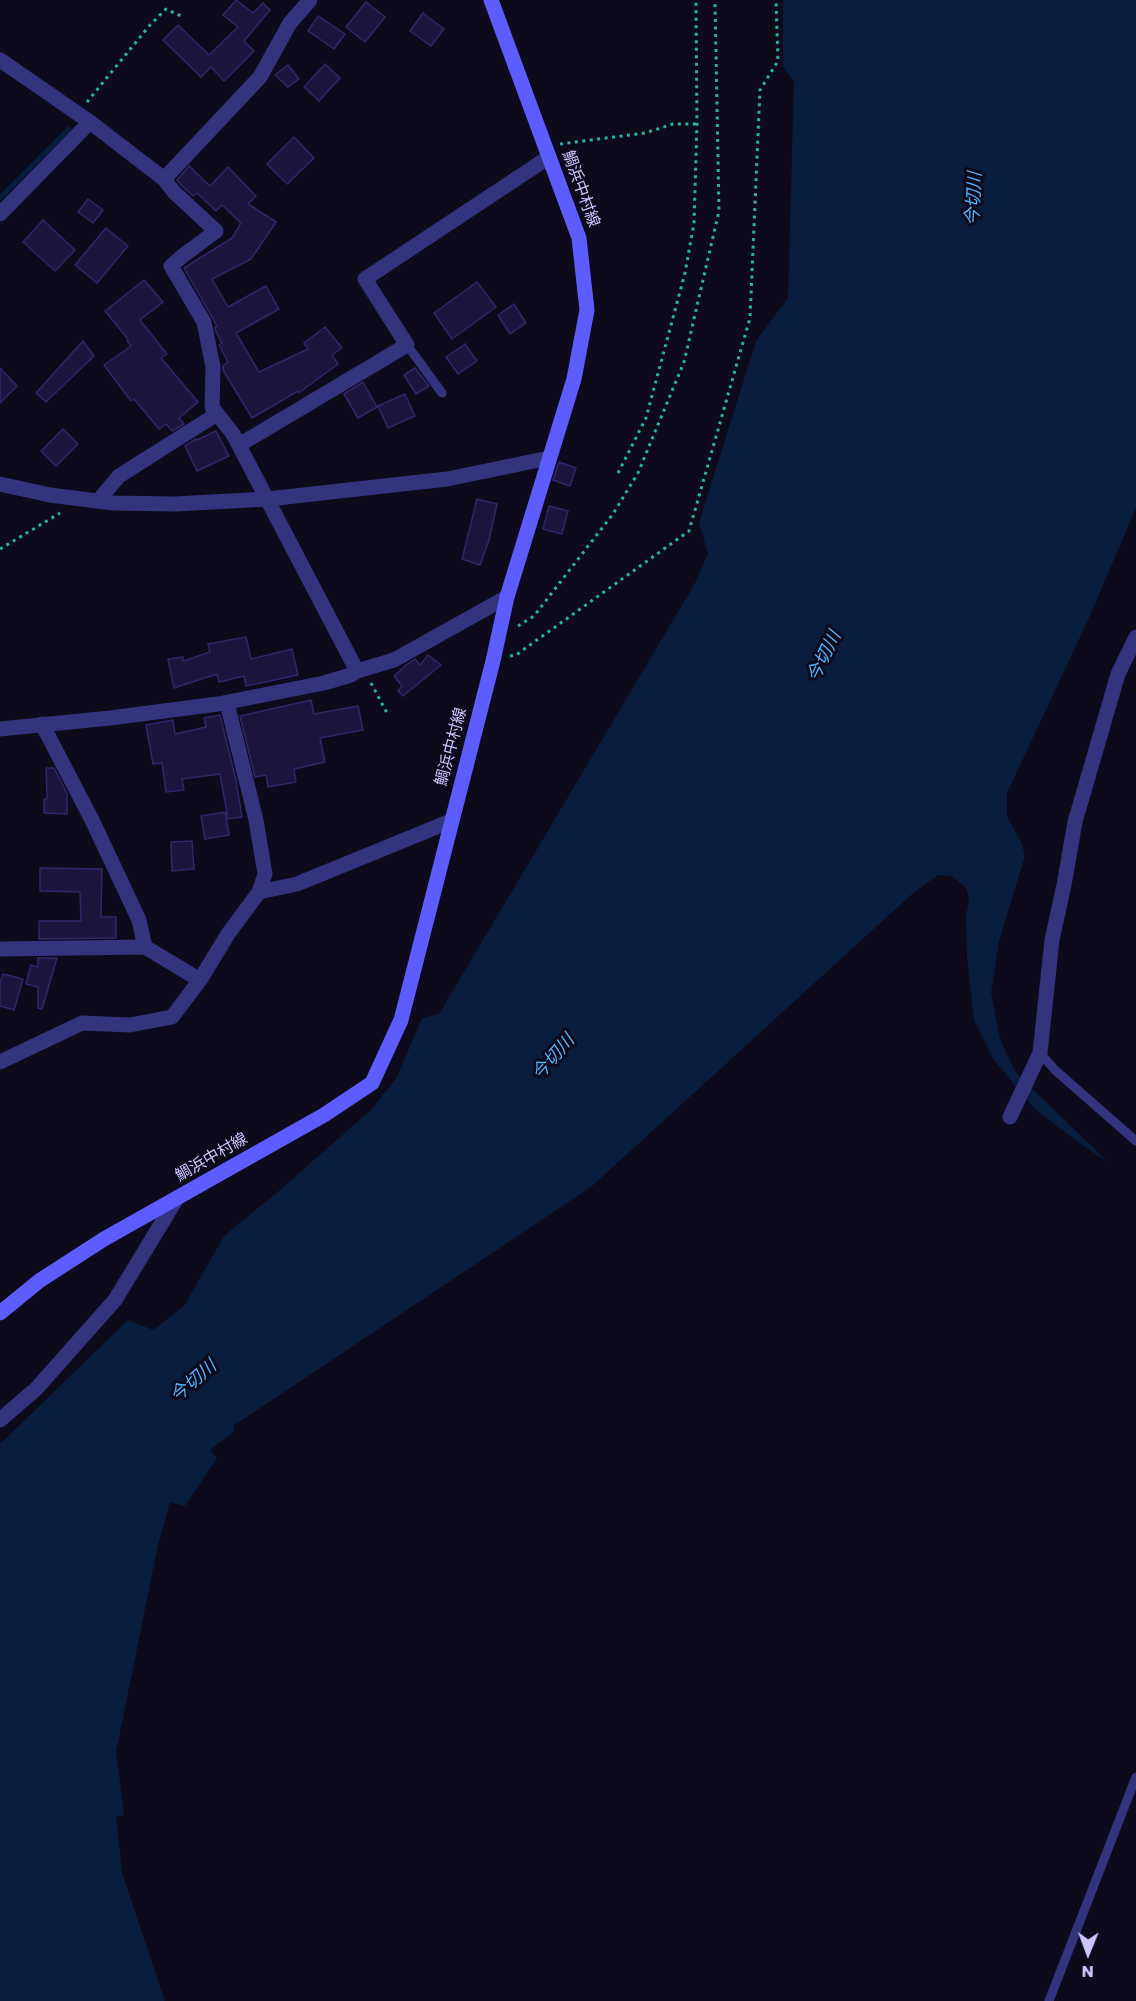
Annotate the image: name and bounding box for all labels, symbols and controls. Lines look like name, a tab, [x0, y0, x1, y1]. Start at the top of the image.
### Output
street label: 鯛浜中村線	[557, 148, 603, 230]
water label: 今切川	[963, 171, 987, 227]
water label: 今切川	[803, 628, 847, 686]
street label: 鯛浜中村線	[432, 706, 472, 788]
water label: 今切川	[528, 1031, 580, 1085]
street label: 鯛浜中村線	[173, 1130, 251, 1186]
water label: 今切川	[167, 1356, 221, 1408]
north arrow	[1058, 1923, 1118, 1983]
text: N	[1081, 1960, 1094, 1983]

